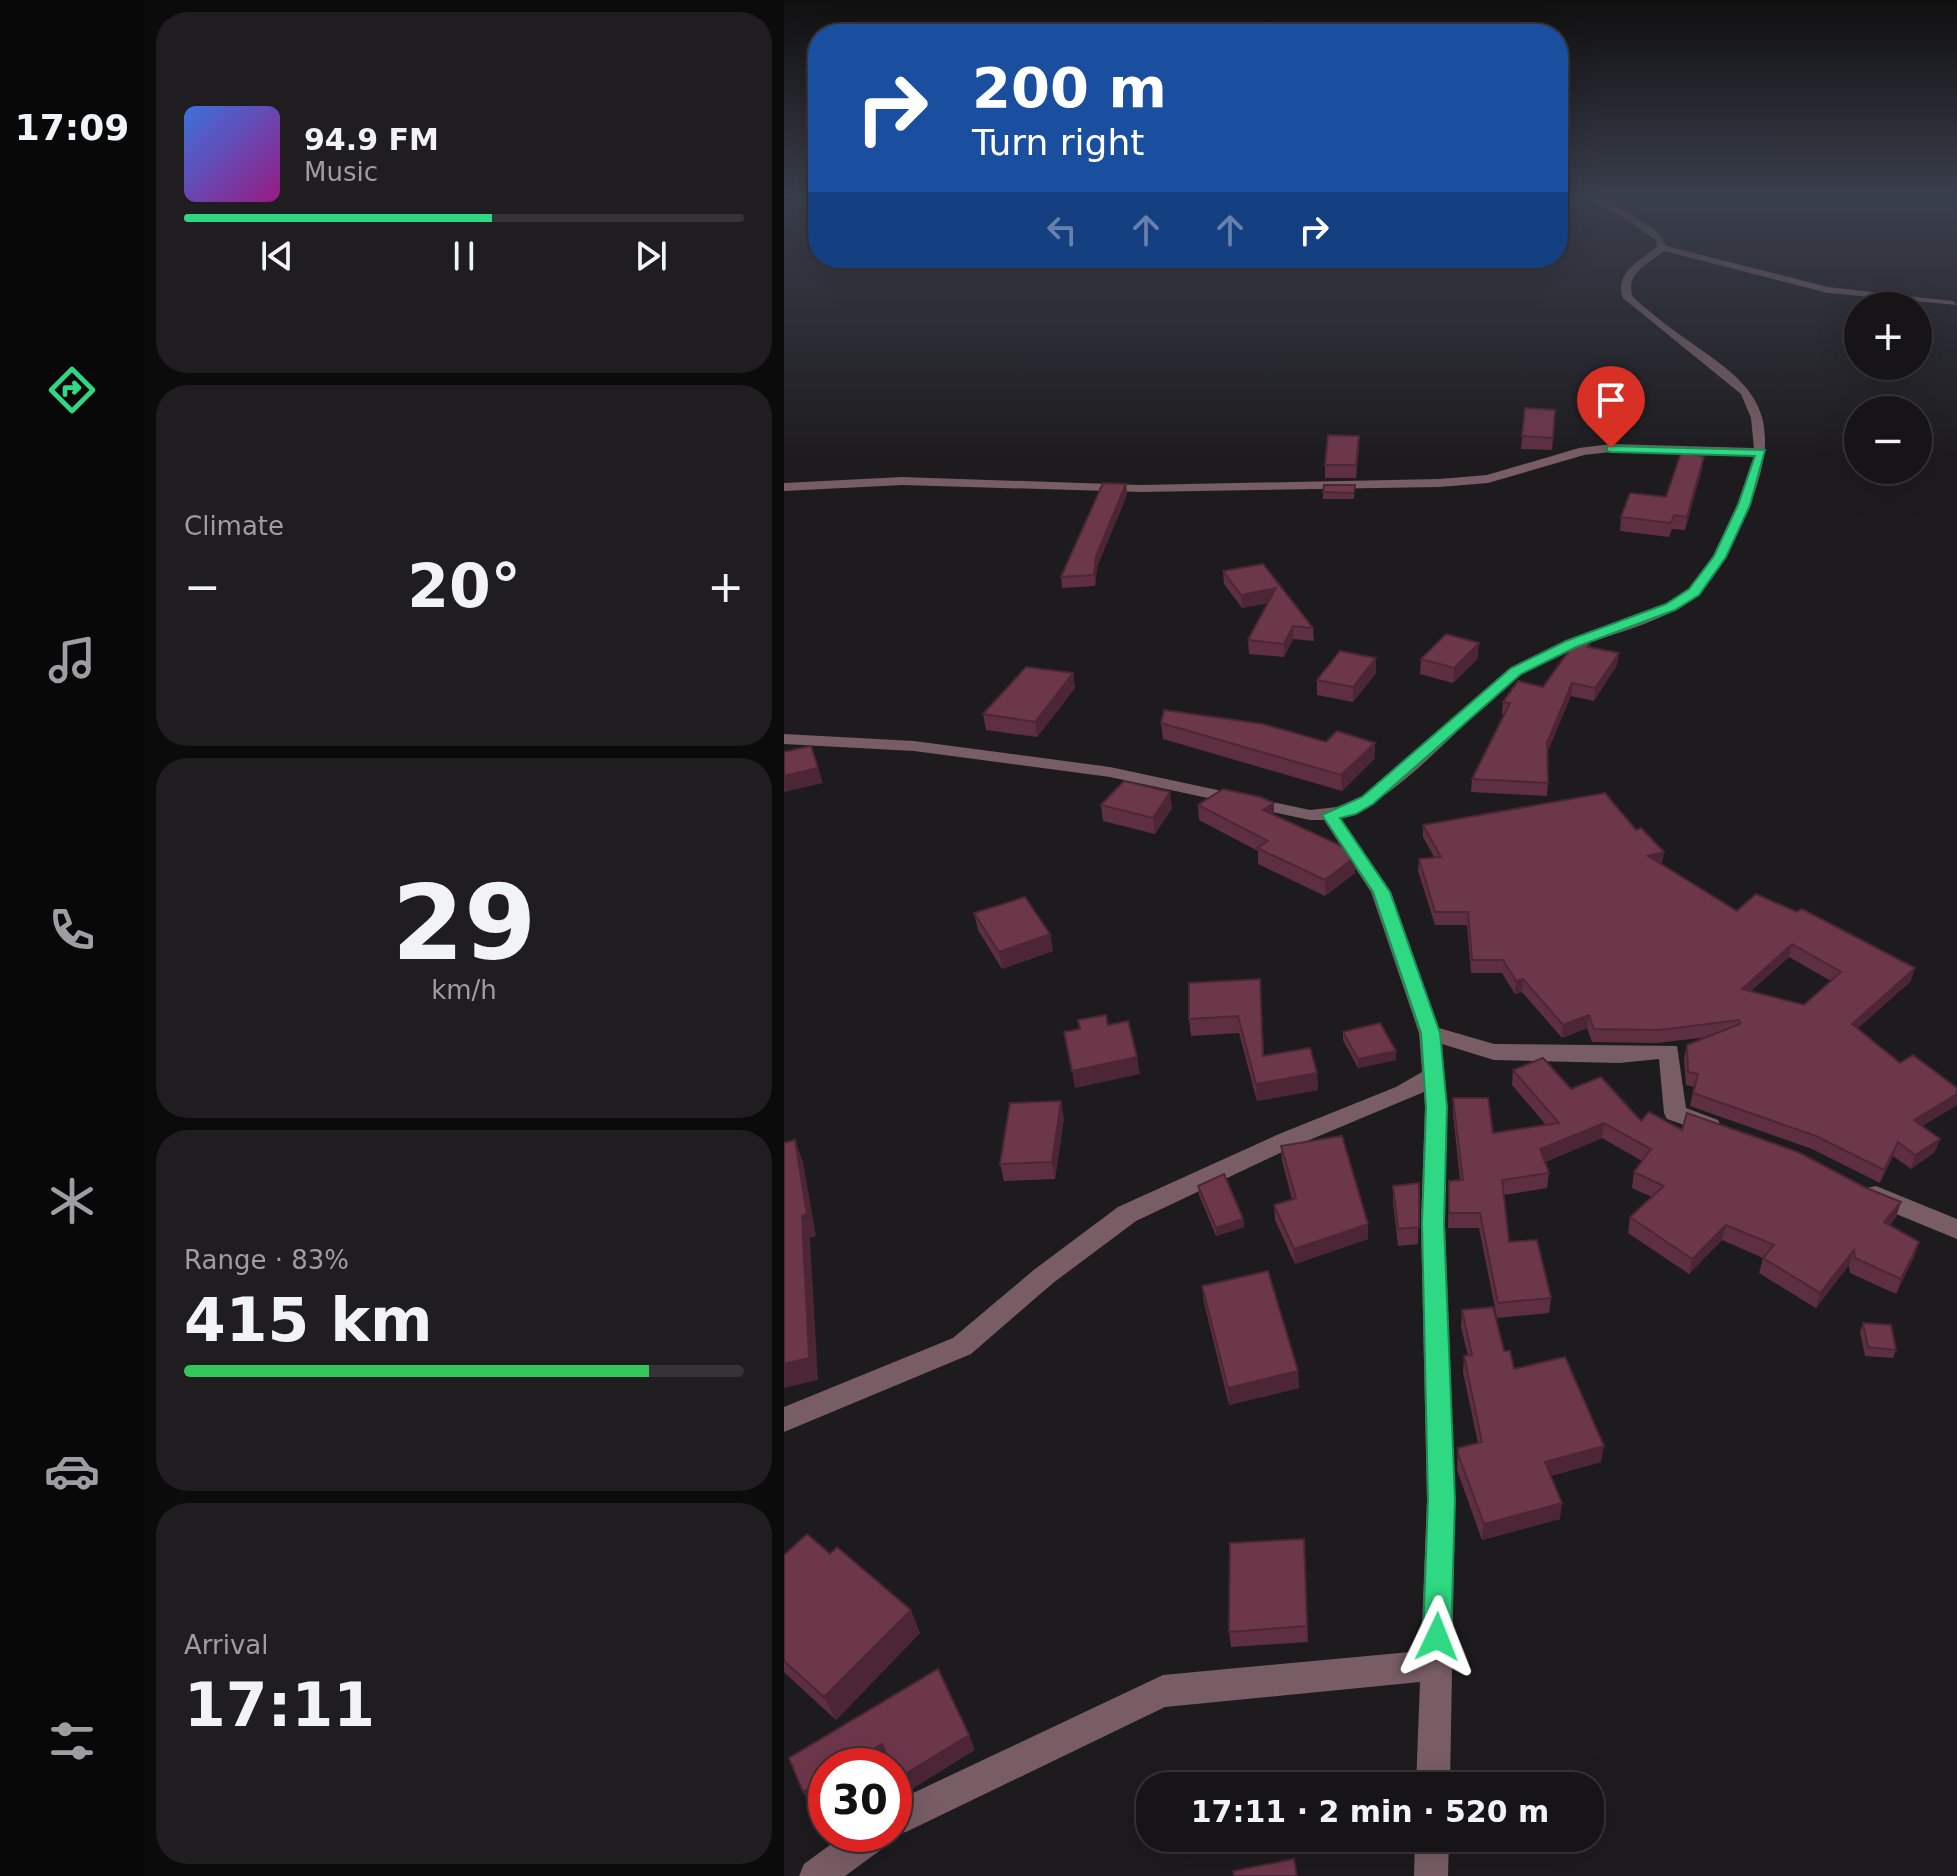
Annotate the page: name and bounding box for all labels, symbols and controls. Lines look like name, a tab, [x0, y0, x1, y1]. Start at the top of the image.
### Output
text: 200 m	[972, 55, 1167, 120]
icon: right	[840, 56, 944, 160]
text: 17:09	[15, 107, 129, 148]
text: 94.9 FM	[304, 122, 439, 157]
text: Turn right	[972, 122, 1144, 163]
text: Music	[304, 157, 378, 187]
icon: left	[1040, 208, 1084, 252]
icon: ahead	[1124, 208, 1168, 252]
icon: ahead	[1208, 208, 1252, 252]
icon: right	[1292, 208, 1336, 252]
icon: previous	[255, 234, 299, 278]
icon: pause	[442, 234, 486, 278]
icon: next	[629, 234, 673, 278]
map controls	[1844, 292, 1932, 484]
button: +	[1844, 292, 1932, 380]
icon: directions	[44, 362, 100, 418]
pin	[1577, 366, 1645, 448]
icon: arrive	[1589, 378, 1633, 422]
button: −	[1844, 396, 1932, 484]
text: Climate	[184, 511, 284, 541]
text: 20°	[407, 551, 521, 621]
text: −	[184, 561, 221, 612]
text: +	[707, 561, 744, 612]
icon: music	[44, 632, 100, 688]
text: 29	[392, 862, 536, 984]
icon: phone	[44, 902, 100, 958]
text: km/h	[431, 975, 497, 1005]
icon: climate	[44, 1173, 100, 1229]
text: Range · 83%	[184, 1245, 349, 1275]
text: 415 km	[184, 1285, 433, 1355]
icon: car	[44, 1443, 100, 1499]
position arrow	[1395, 1595, 1479, 1679]
text: Arrival	[184, 1630, 268, 1660]
text: 17:11	[184, 1670, 375, 1740]
icon: filters	[44, 1713, 100, 1769]
speed limit sign: 30	[808, 1748, 912, 1852]
text: 17:11 · 2 min · 520 m	[1191, 1794, 1549, 1829]

